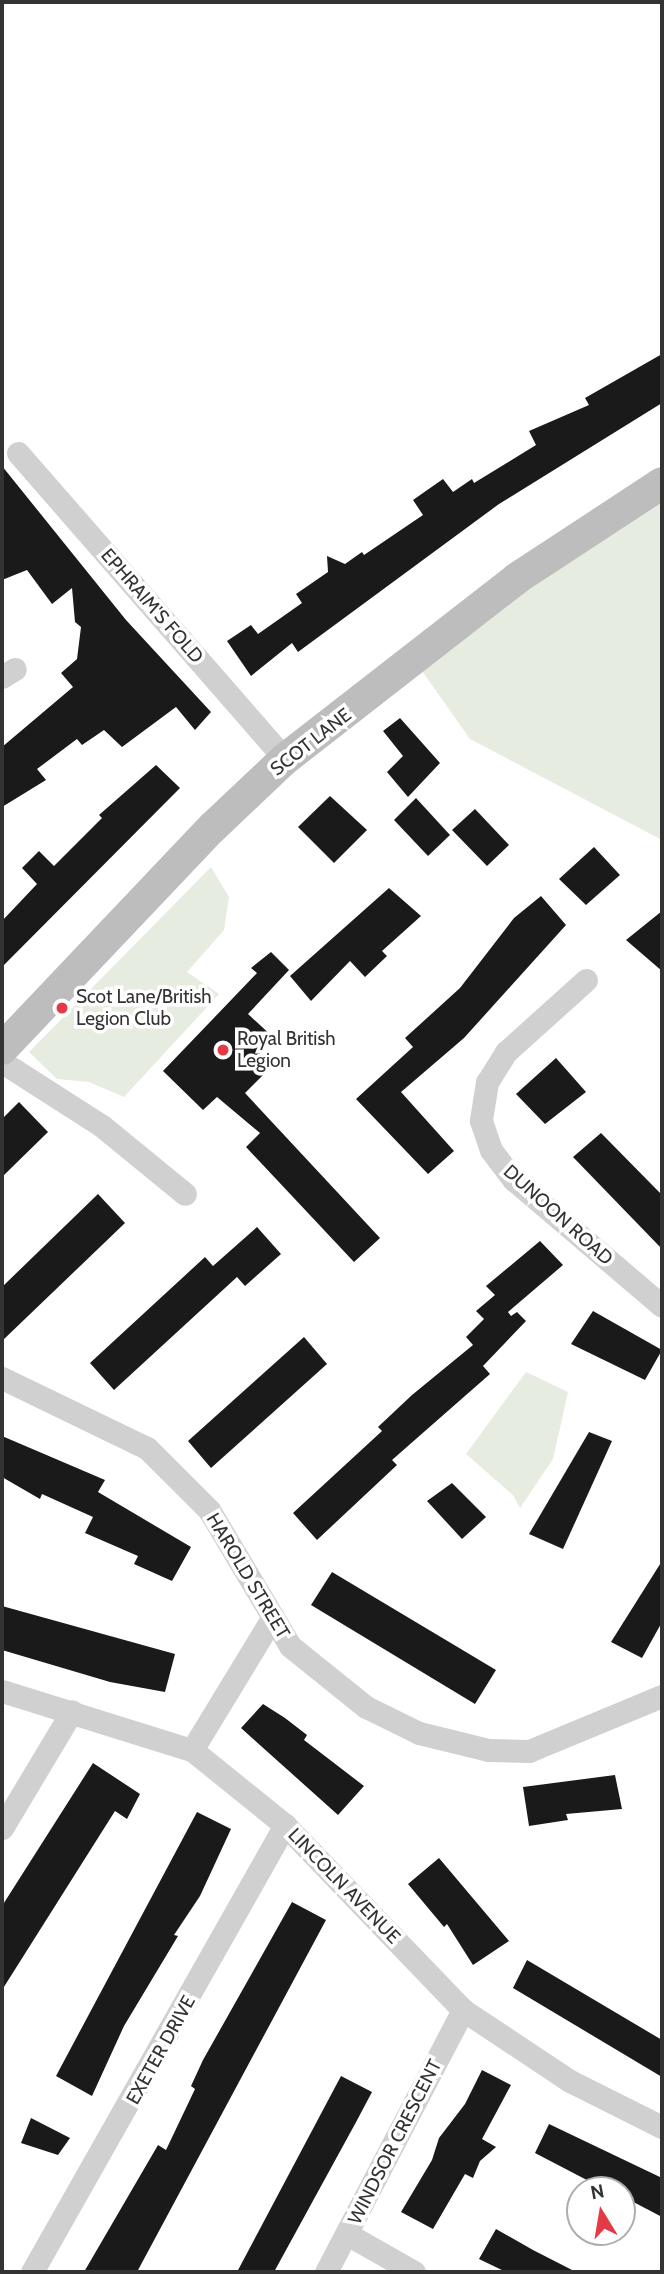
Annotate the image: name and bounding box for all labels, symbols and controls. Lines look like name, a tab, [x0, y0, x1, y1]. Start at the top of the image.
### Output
street label: EPHRAIM'S FOLD	[96, 544, 208, 668]
street label: SCOT LANE	[266, 703, 356, 781]
place label: Scot Lane/British Legion Club	[76, 986, 212, 1030]
marker: Scot Lane/British Legion Club	[54, 1000, 70, 1016]
place label: Royal British Legion	[237, 1028, 336, 1072]
marker: Royal British Legion	[215, 1042, 231, 1058]
street label: DUNOON ROAD	[499, 1160, 617, 1270]
street label: HAROLD STREET	[201, 1509, 295, 1643]
street label: LINCOLN AVENUE	[283, 1824, 405, 1948]
street label: EXETER DRIVE	[122, 1992, 200, 2108]
street label: WINDSOR CRESCENT	[344, 2056, 446, 2228]
north arrow	[566, 2176, 636, 2246]
text: N	[588, 2179, 606, 2204]

